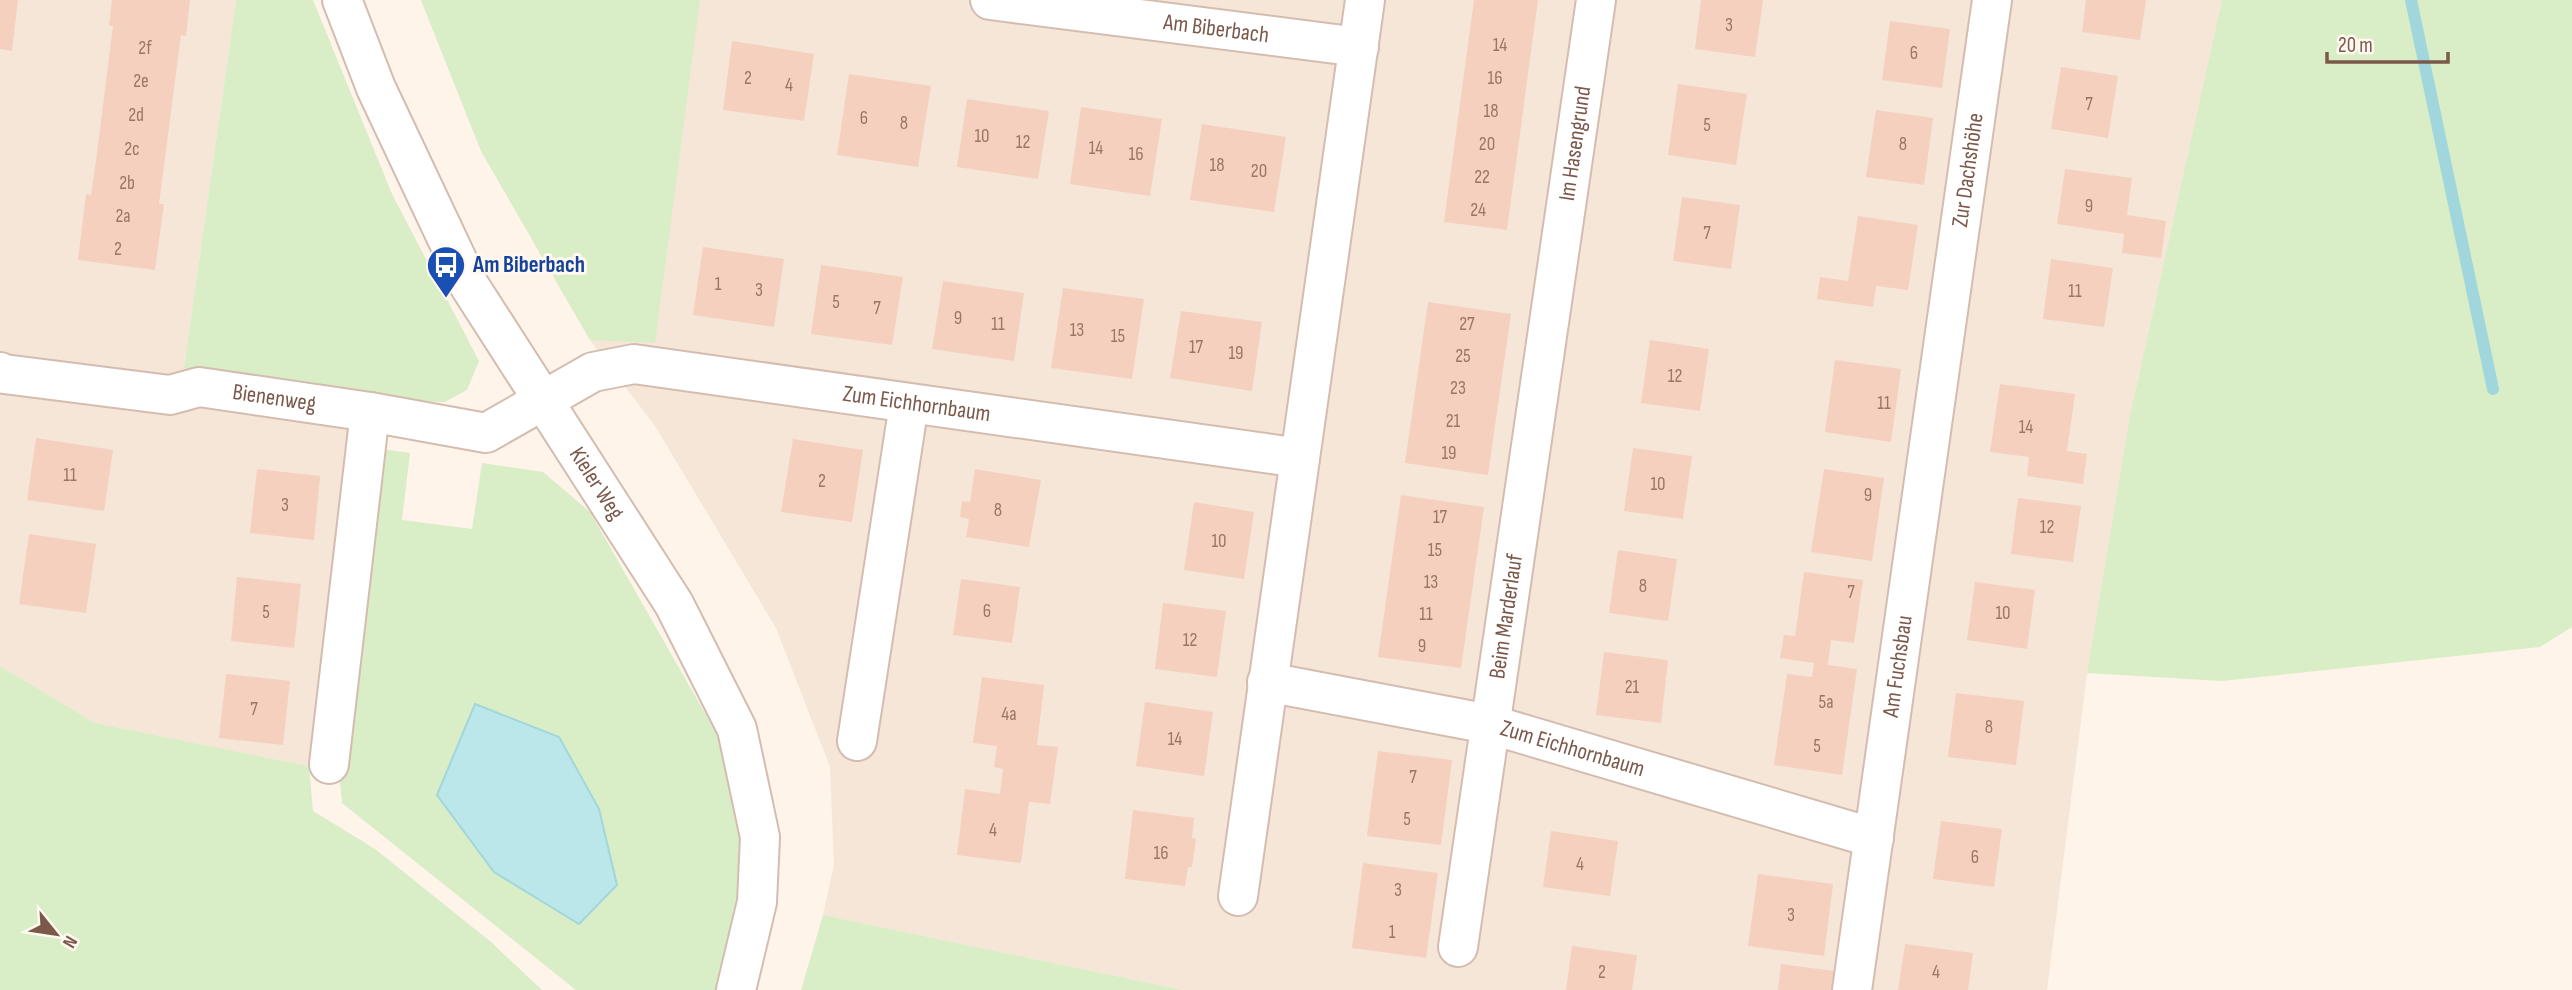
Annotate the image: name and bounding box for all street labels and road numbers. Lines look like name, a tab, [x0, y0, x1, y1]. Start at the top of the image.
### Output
street label: Am Biberbach	[1161, 8, 1271, 49]
street label: Im Hasengrund	[1553, 84, 1597, 203]
street label: Zur Dachshöhe	[1946, 111, 1990, 229]
street label: Bienenweg	[231, 378, 318, 418]
street label: Zum Eichhornbaum	[841, 380, 992, 428]
street label: Kieler Weg	[563, 442, 630, 525]
street label: Beim Marderlauf	[1483, 552, 1529, 681]
street label: Am Fuchsbau	[1877, 614, 1919, 720]
street label: Zum Eichhornbaum	[1497, 714, 1648, 783]

